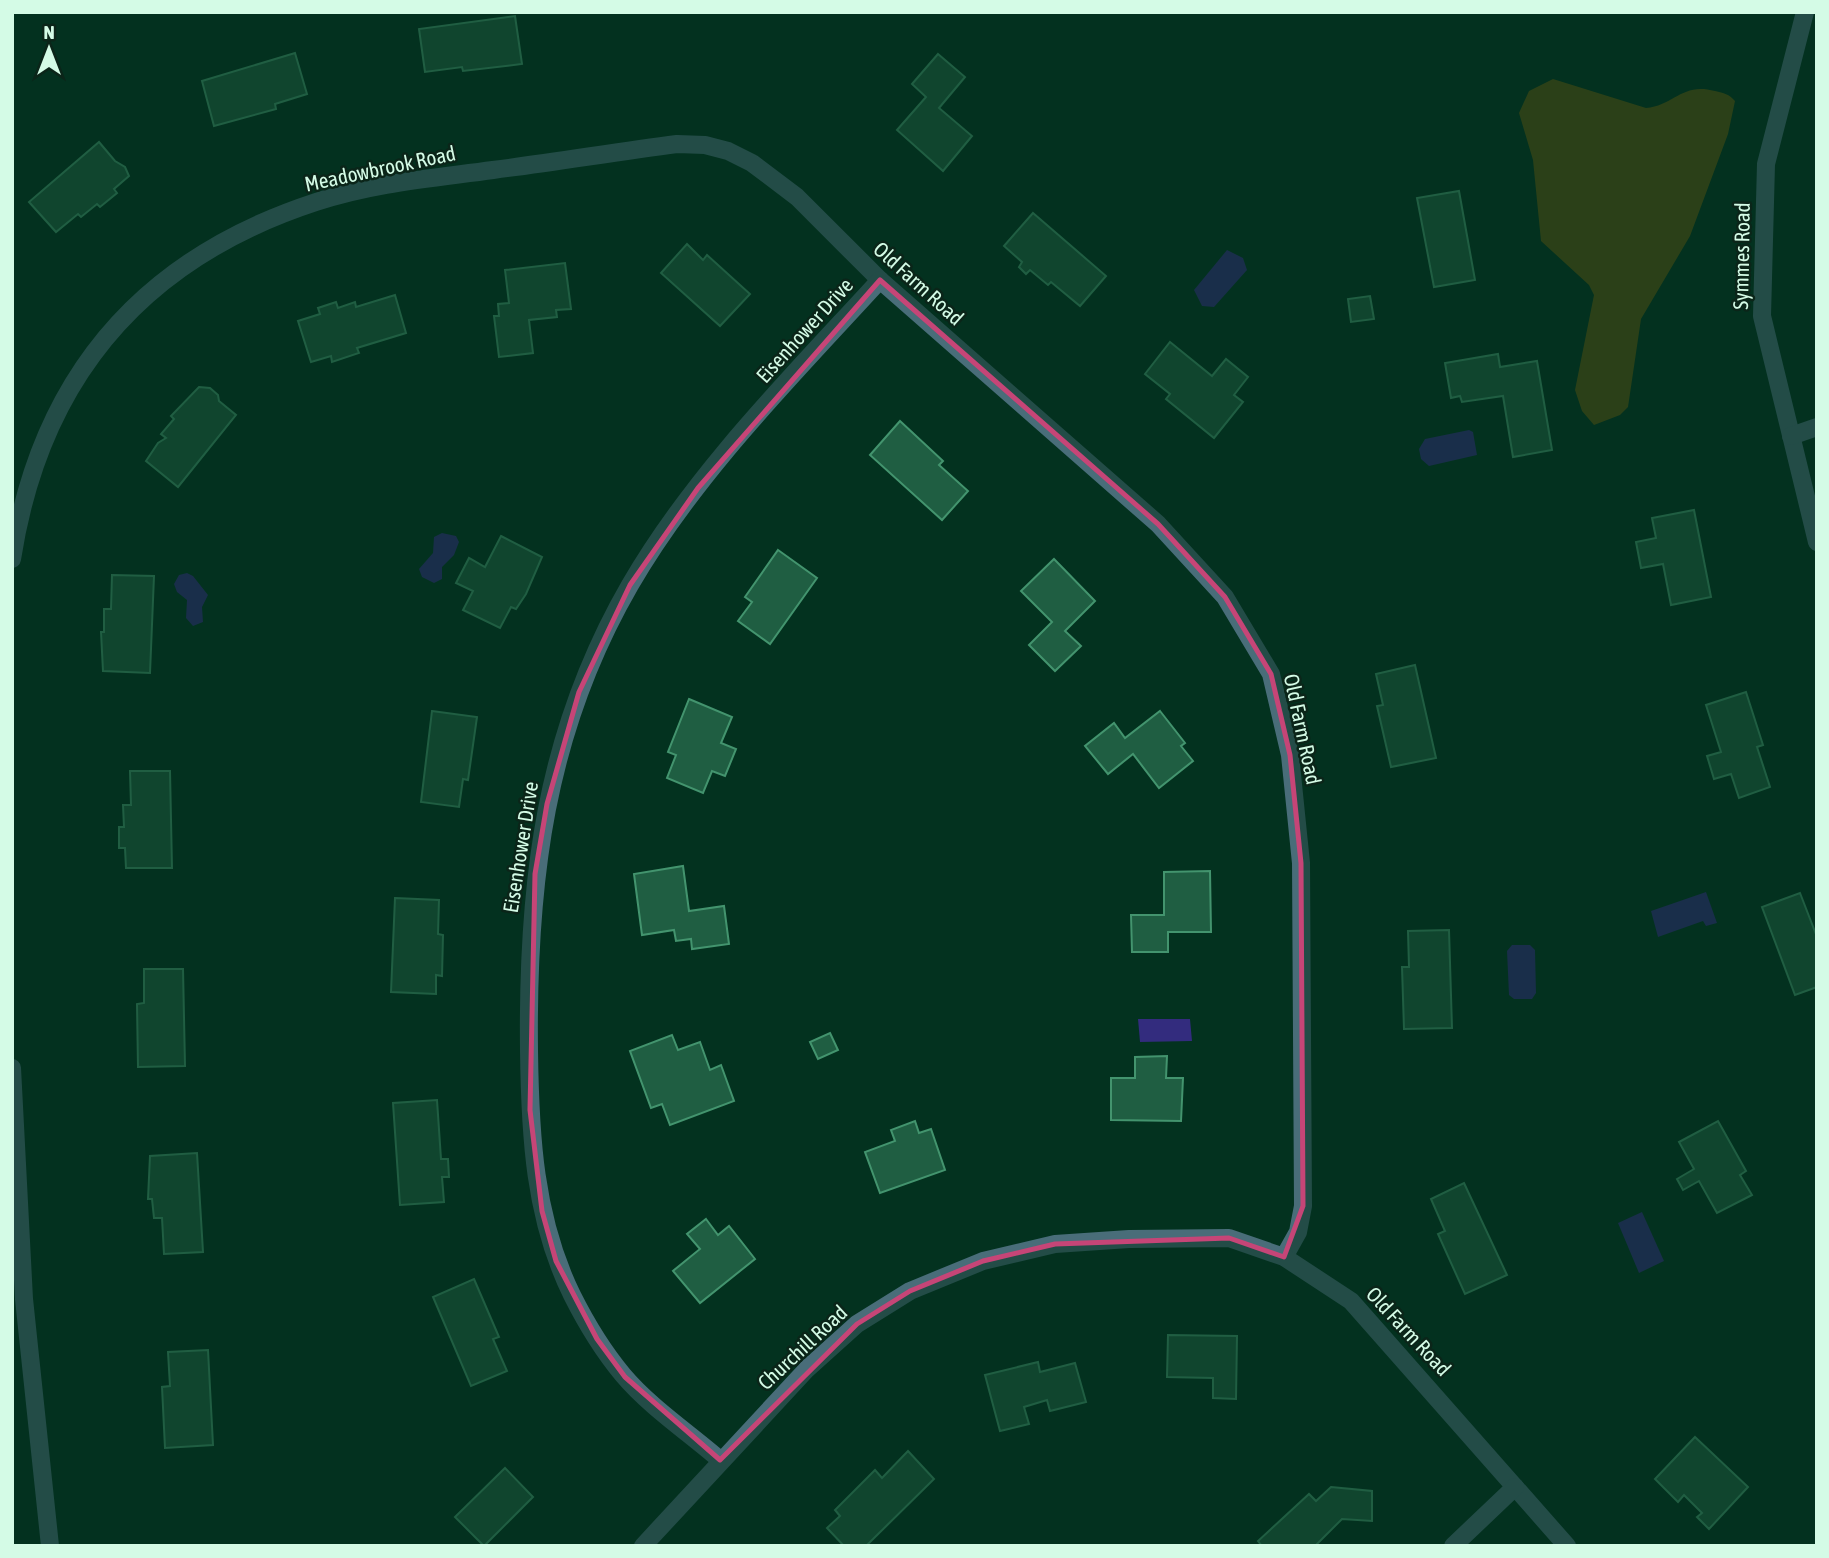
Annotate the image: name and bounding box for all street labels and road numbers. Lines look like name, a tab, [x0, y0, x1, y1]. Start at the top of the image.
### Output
street label: Meadowbrook Road	[302, 140, 458, 196]
street label: Symmes Road	[1728, 202, 1754, 310]
street label: Old Farm Road	[869, 236, 969, 330]
street label: Eisenhower Drive	[751, 273, 857, 387]
street label: Old Farm Road	[1280, 671, 1326, 787]
street label: Eisenhower Drive	[498, 780, 542, 914]
street label: Old Farm Road	[1362, 1282, 1456, 1380]
street label: Churchill Road	[753, 1300, 851, 1394]

